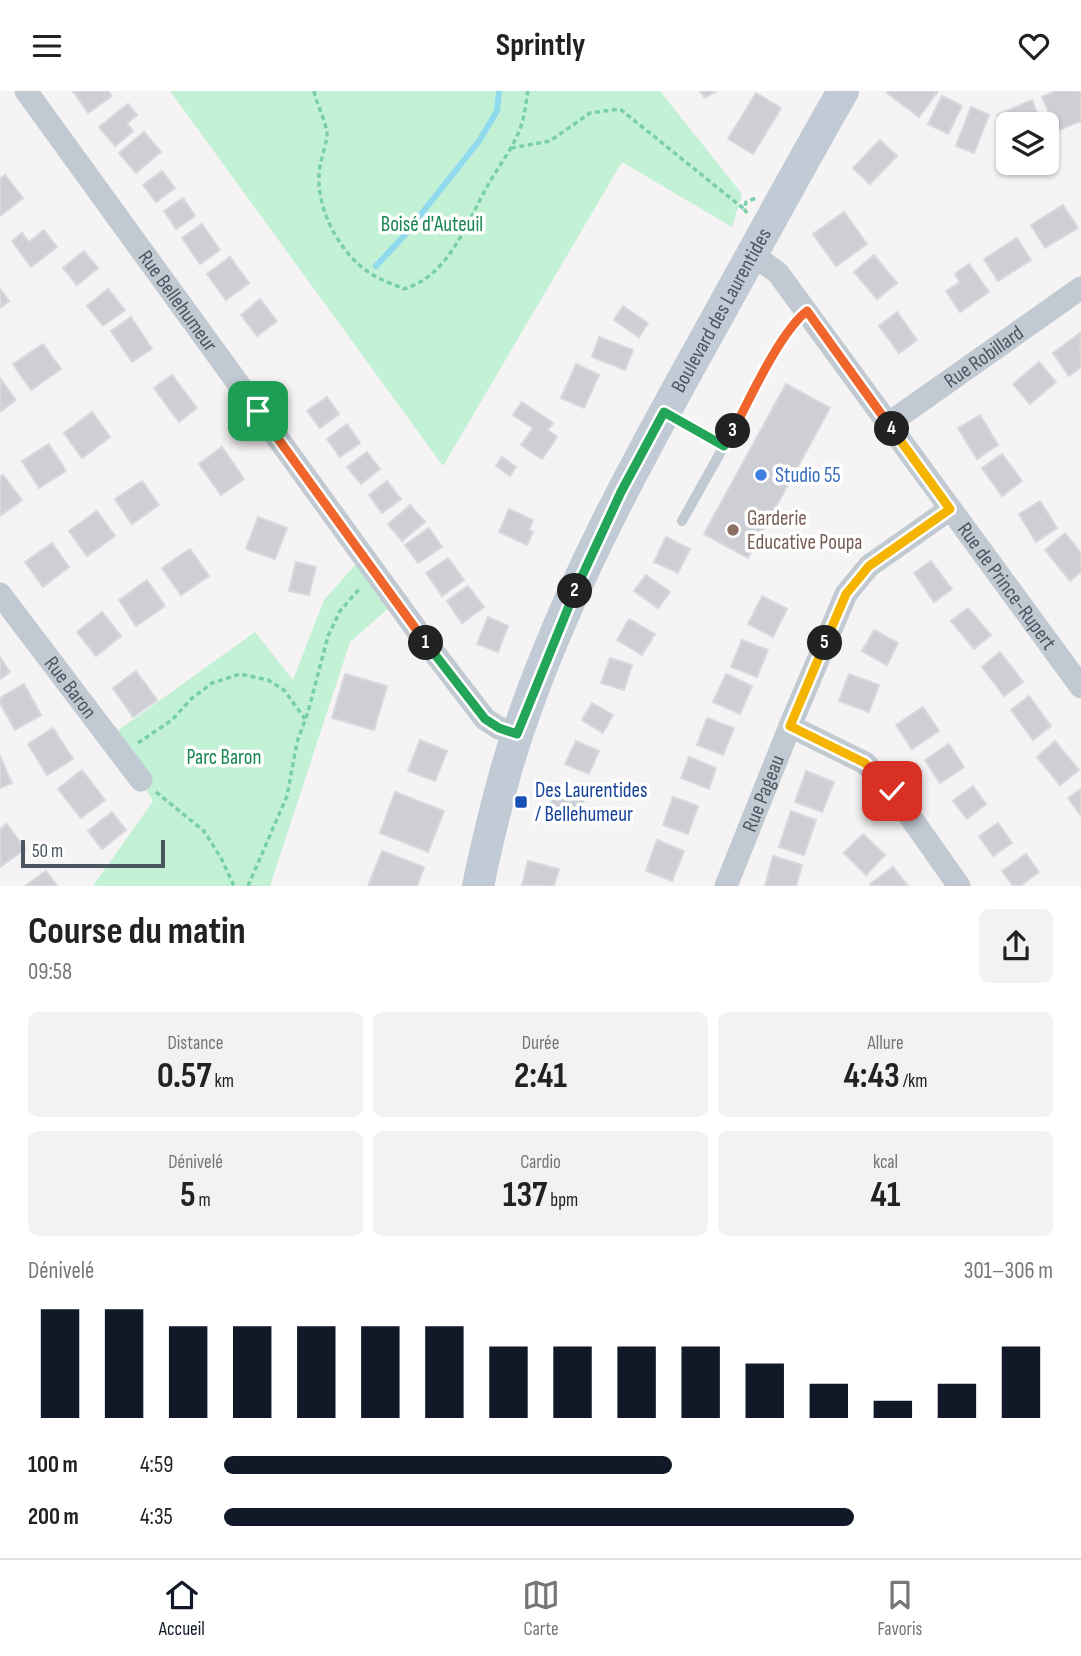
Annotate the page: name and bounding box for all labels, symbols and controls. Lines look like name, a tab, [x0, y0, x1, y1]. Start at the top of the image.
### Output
text: Sprintly	[496, 26, 585, 65]
icon: menu	[28, 27, 66, 65]
icon: heart	[1015, 27, 1053, 65]
map controls	[996, 112, 1059, 175]
button: layers	[996, 112, 1059, 175]
park label: Boisé d'Auteuil	[381, 212, 483, 237]
street label: Boulevard des Laurentides	[666, 224, 776, 397]
street label: Rue Bellehumeur	[133, 245, 223, 356]
street label: Rue Robillard	[939, 320, 1028, 393]
pin	[228, 381, 288, 441]
icon: arrive	[239, 392, 277, 430]
pin: 4	[874, 411, 910, 447]
pin: 3	[716, 413, 750, 449]
text: 4	[887, 417, 896, 440]
text: 3	[728, 419, 737, 442]
place label: Studio 55	[775, 463, 841, 488]
marker: Studio 55	[753, 467, 769, 483]
place label: Garderie Educative Poupa	[747, 506, 862, 555]
street label: Rue de Prince-Rupert	[952, 517, 1062, 654]
marker: Garderie Educative Poupa	[725, 522, 741, 538]
pin: 2	[558, 573, 592, 609]
text: 2	[570, 579, 579, 602]
pin: 1	[408, 625, 444, 661]
pin: 5	[808, 625, 842, 661]
text: 1	[422, 631, 429, 654]
text: 5	[820, 631, 829, 654]
street label: Rue Baron	[39, 651, 102, 723]
park label: Parc Baron	[187, 745, 262, 770]
street label: Rue Pageau	[737, 751, 790, 835]
pin	[862, 761, 922, 821]
icon: check	[873, 772, 911, 810]
place label: Des Laurentides / Bellehumeur	[535, 778, 648, 827]
marker: Des Laurentides / Bellehumeur	[513, 794, 529, 810]
scale bar	[21, 837, 164, 869]
text: 50 m	[32, 840, 63, 863]
text: Course du matin	[28, 909, 246, 954]
button: share	[979, 909, 1053, 983]
text: 09:58	[28, 958, 72, 986]
text: Distance	[167, 1032, 224, 1055]
text: Durée	[522, 1032, 559, 1055]
text: Allure	[867, 1032, 904, 1055]
text: 0.57	[157, 1055, 211, 1098]
text: 2:41	[514, 1055, 567, 1098]
text: 4:43	[844, 1055, 900, 1098]
text: km	[211, 1070, 234, 1093]
text: /km	[900, 1070, 927, 1093]
text: Dénivelé	[168, 1151, 223, 1174]
text: Cardio	[520, 1151, 561, 1174]
text: kcal	[873, 1151, 898, 1174]
text: 5	[180, 1174, 196, 1217]
text: 137	[503, 1174, 547, 1217]
text: 41	[870, 1174, 901, 1217]
text: m	[196, 1189, 211, 1212]
text: bpm	[547, 1189, 578, 1212]
text: Dénivelé	[28, 1257, 94, 1285]
text: 301–306 m	[964, 1257, 1053, 1285]
text: 100 m	[28, 1451, 78, 1479]
text: 4:59	[140, 1451, 173, 1479]
text: 200 m	[28, 1503, 79, 1531]
text: 4:35	[140, 1503, 173, 1531]
tab: Accueil	[159, 1576, 205, 1641]
tab: Carte	[522, 1576, 560, 1641]
tab: Favoris	[877, 1576, 922, 1641]

